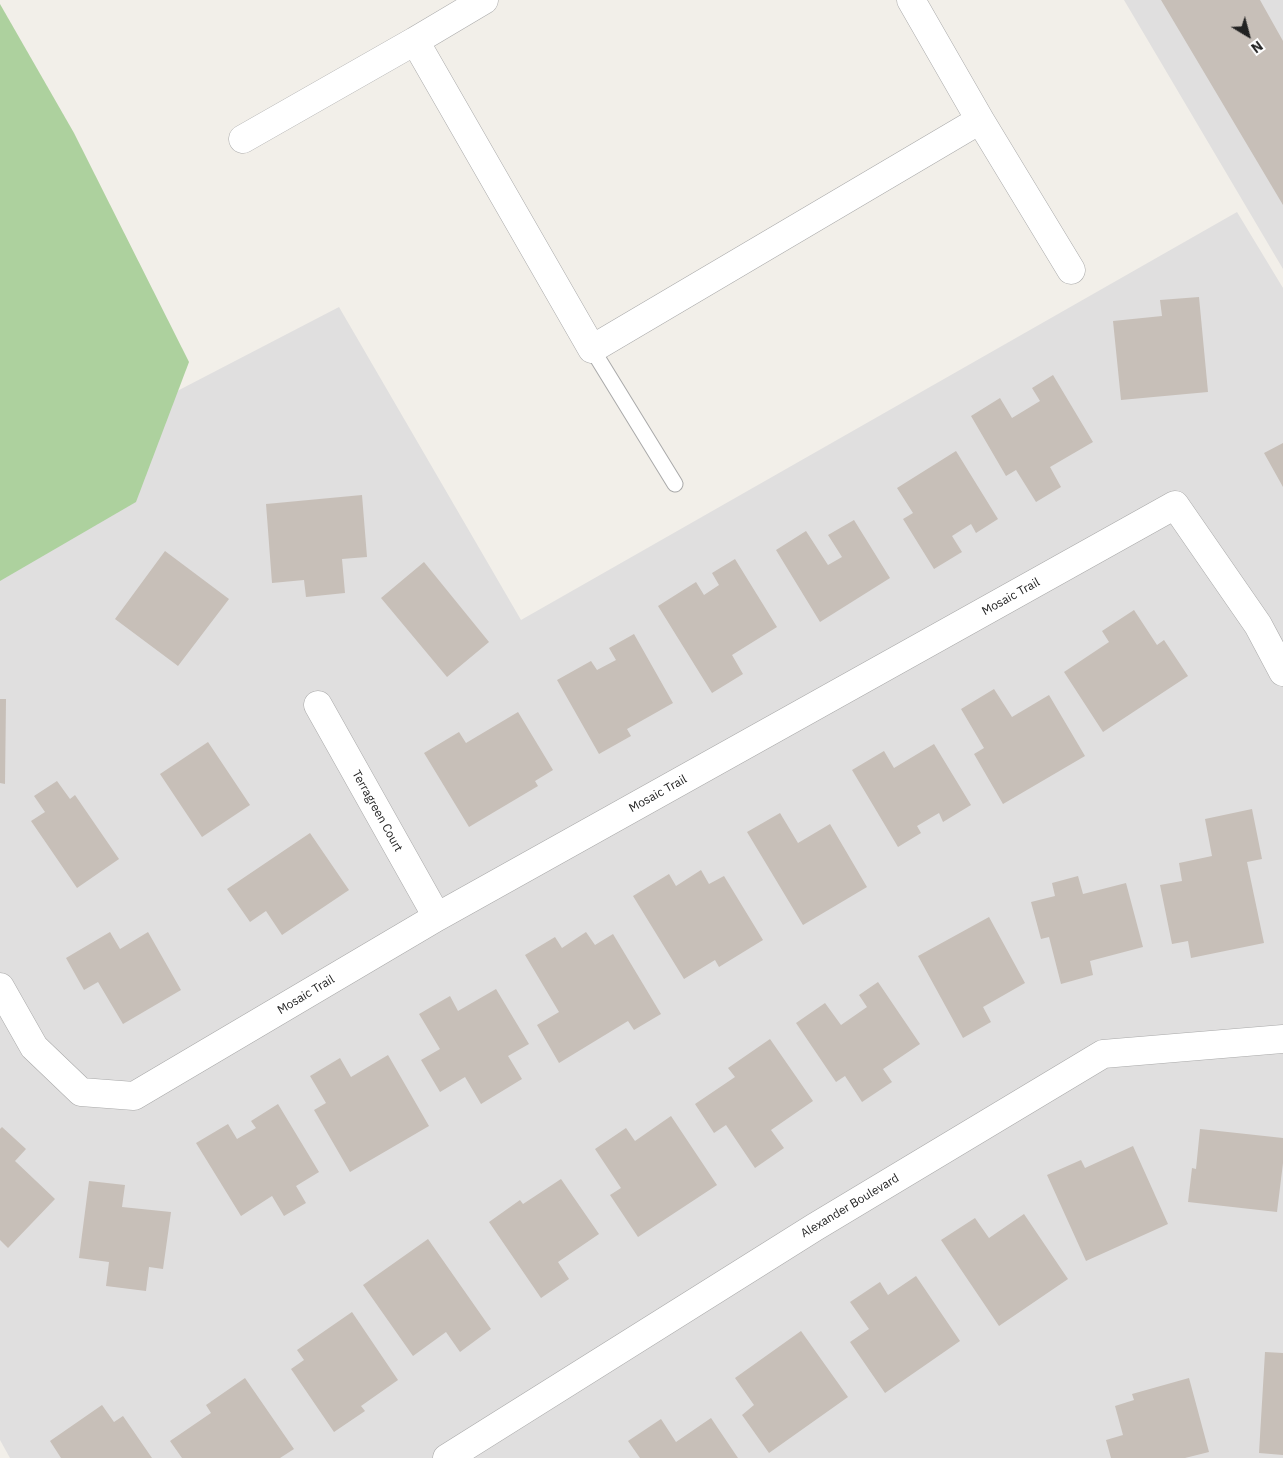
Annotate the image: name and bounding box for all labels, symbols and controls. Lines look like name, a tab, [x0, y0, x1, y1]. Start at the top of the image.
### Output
north arrow	[1223, 10, 1273, 60]
text: N	[1248, 37, 1266, 57]
street label: Mosaic Trail	[980, 575, 1042, 619]
street label: Terragreen Court	[349, 768, 405, 854]
street label: Mosaic Trail	[627, 772, 689, 816]
street label: Mosaic Trail	[275, 972, 337, 1018]
street label: Alexander Boulevard	[798, 1171, 902, 1241]

